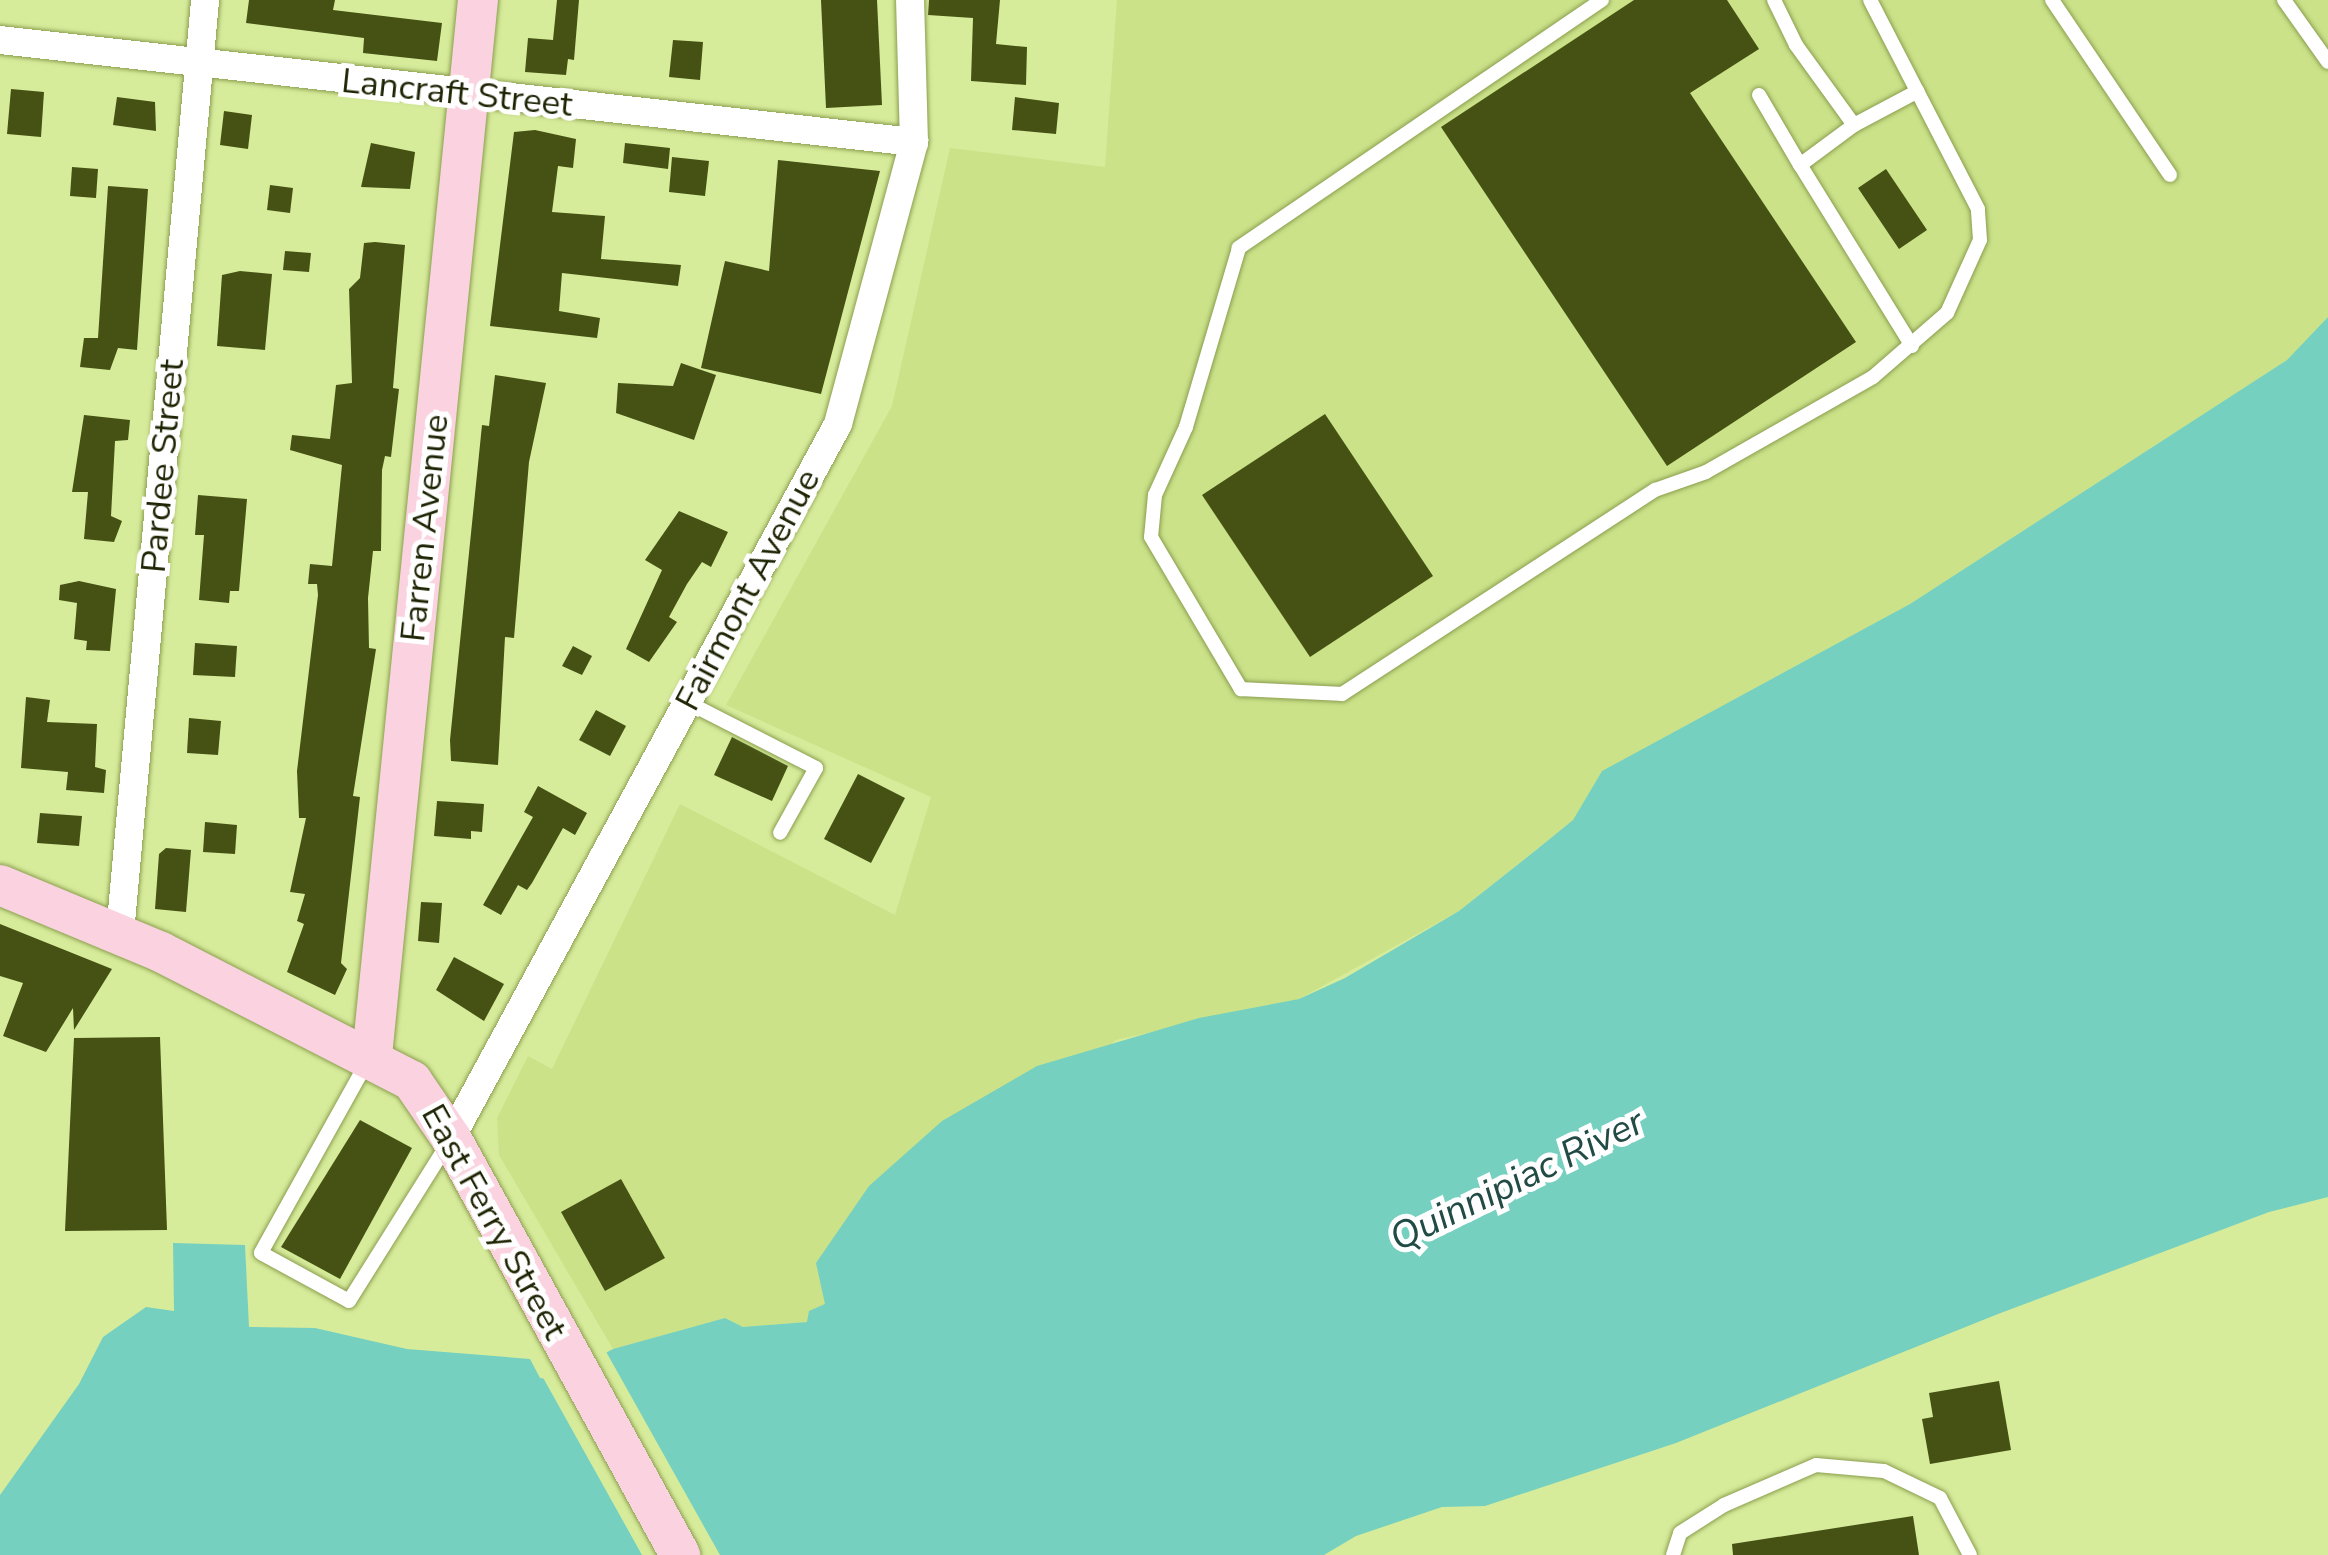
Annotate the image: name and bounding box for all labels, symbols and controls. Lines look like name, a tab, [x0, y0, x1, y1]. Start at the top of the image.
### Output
street label: Lancraft Street	[339, 60, 575, 126]
street label: Pardee Street	[133, 357, 193, 575]
street label: Farren Avenue	[392, 412, 458, 644]
street label: Fairmont Avenue	[667, 462, 829, 718]
street label: East Ferry Street	[412, 1097, 576, 1347]
water label: Quinnipiac River	[1382, 1099, 1652, 1261]

